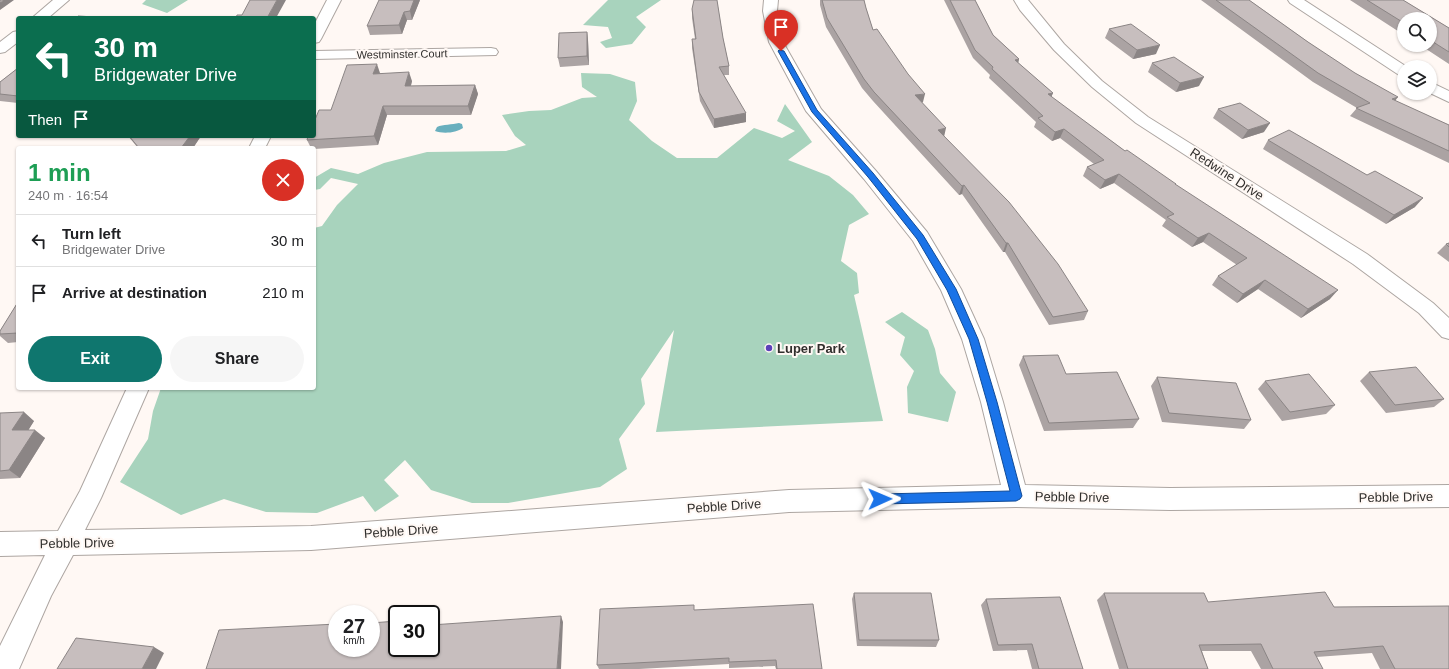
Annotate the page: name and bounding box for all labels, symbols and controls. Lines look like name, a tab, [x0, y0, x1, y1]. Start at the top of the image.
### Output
pin	[764, 10, 798, 51]
map controls	[1397, 12, 1437, 100]
button: search	[1397, 12, 1437, 52]
icon: arrive	[770, 16, 792, 38]
icon: left	[28, 32, 80, 84]
text: 30 m	[94, 32, 158, 63]
street label: Westminster Court	[356, 47, 448, 61]
button: layers	[1397, 60, 1437, 100]
text: Bridgewater Drive	[94, 65, 237, 85]
icon: arrive	[70, 108, 92, 130]
text: Then	[28, 111, 62, 128]
street label: Redwine Drive	[1187, 145, 1267, 203]
text: 1 min	[28, 159, 91, 186]
button: close	[262, 159, 304, 201]
text: 240 m · 16:54	[28, 188, 108, 203]
text: Turn left	[62, 225, 121, 242]
icon: left	[28, 230, 50, 252]
text: 30 m	[271, 232, 304, 249]
text: Bridgewater Drive	[62, 242, 165, 257]
icon: arrive	[28, 282, 50, 304]
text: Arrive at destination	[62, 284, 207, 301]
text: 210 m	[262, 284, 304, 301]
button: Exit	[28, 336, 162, 382]
button: Share	[170, 336, 304, 382]
place label: Luper Park	[777, 341, 846, 356]
marker: Luper Park	[764, 343, 774, 353]
position arrow	[859, 478, 901, 520]
street label: Pebble Drive	[1035, 489, 1109, 505]
street label: Pebble Drive	[1359, 489, 1433, 505]
street label: Pebble Drive	[686, 496, 762, 516]
street label: Pebble Drive	[363, 521, 439, 541]
street label: Pebble Drive	[40, 535, 114, 551]
speed limit sign: 30	[388, 605, 440, 657]
text: 27	[343, 615, 365, 637]
text: km/h	[343, 635, 365, 646]

